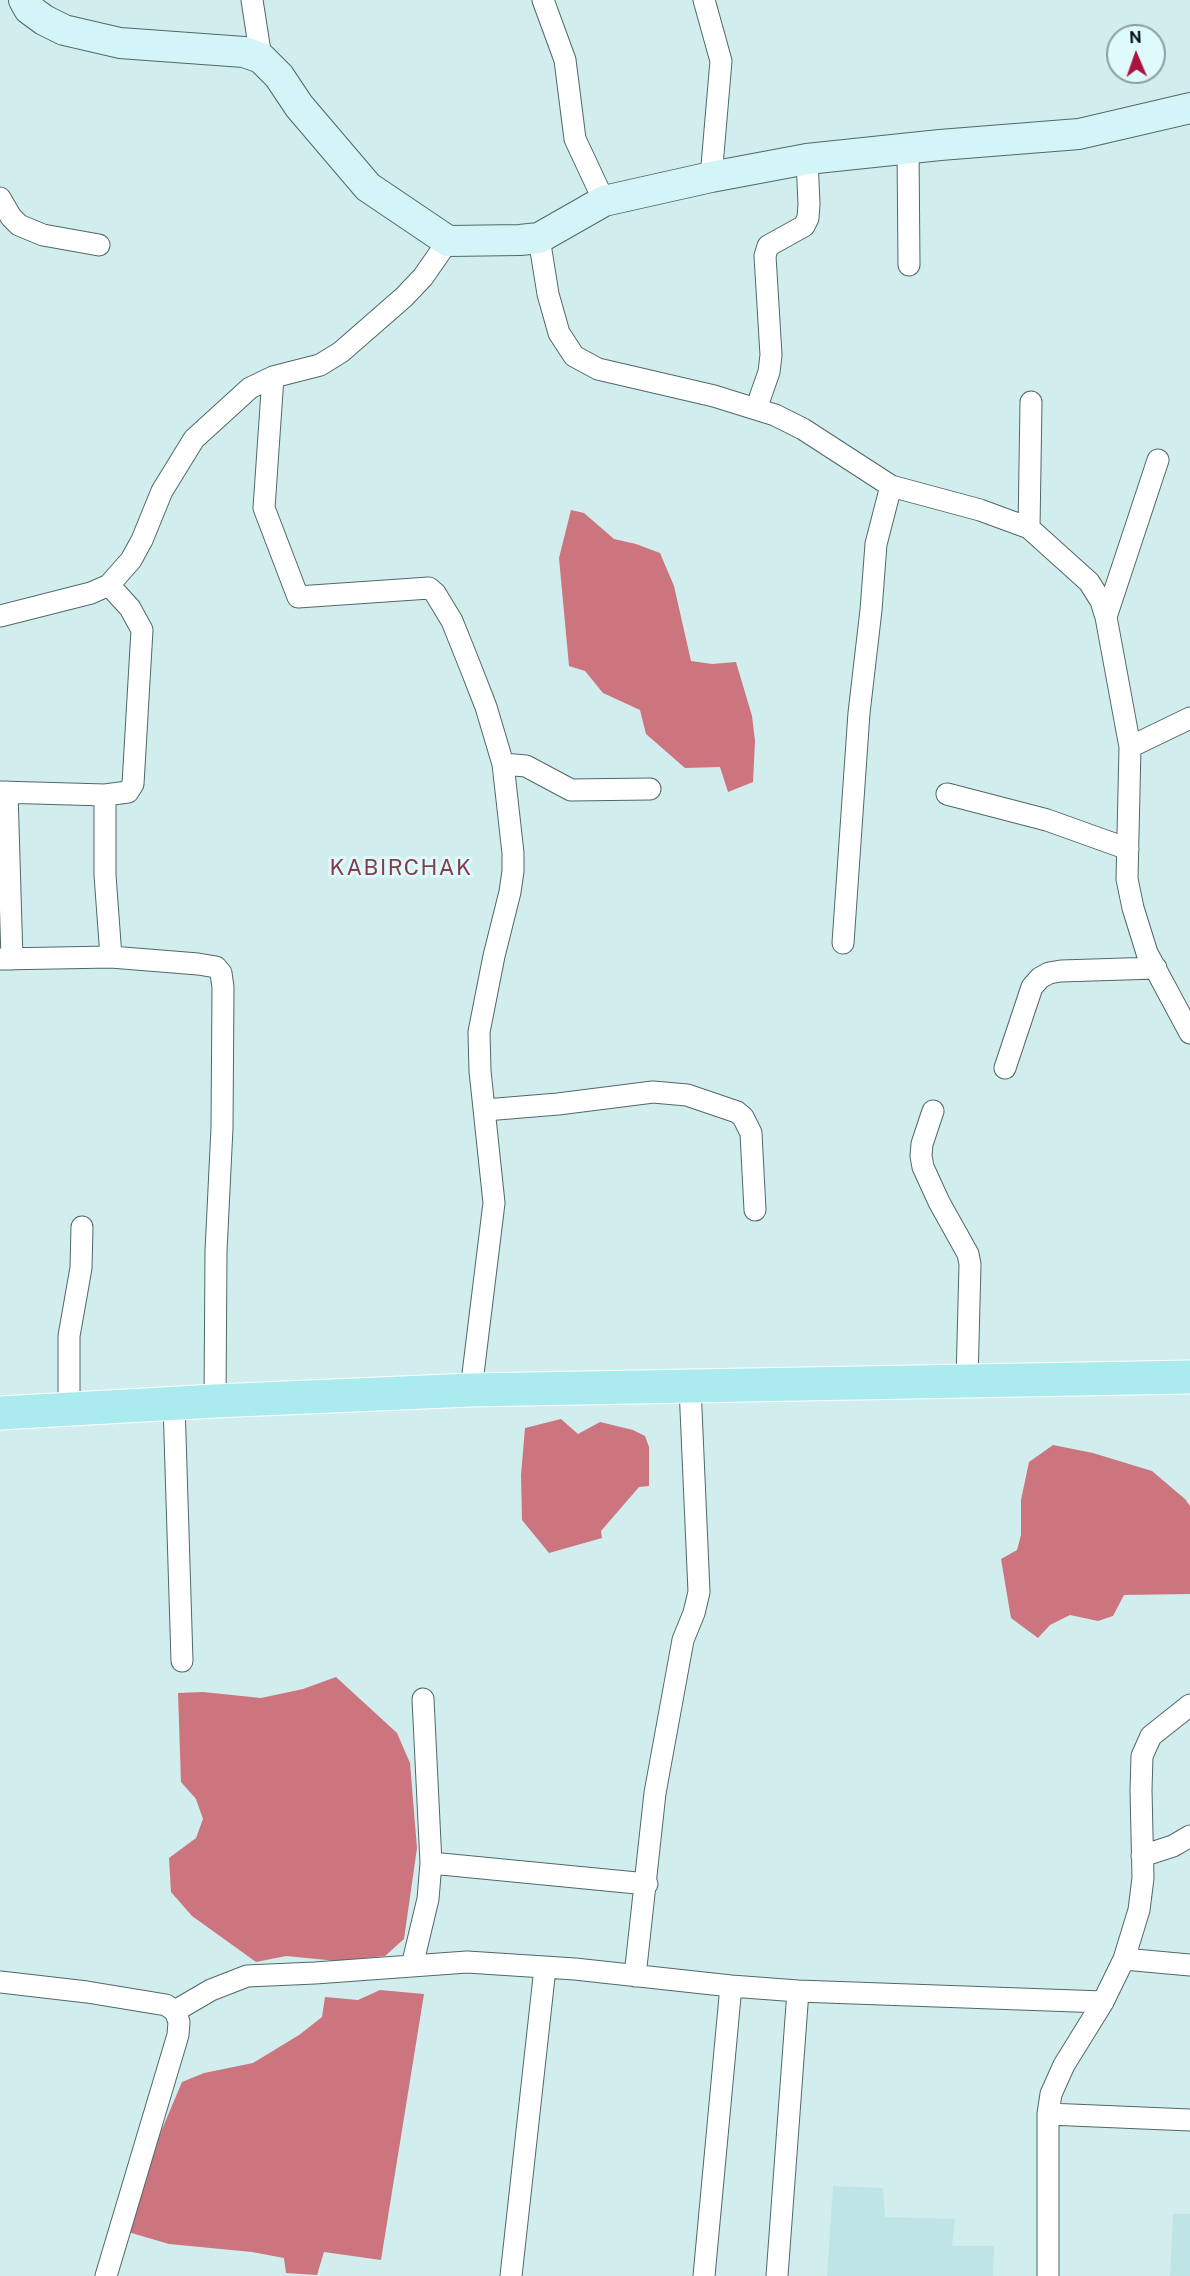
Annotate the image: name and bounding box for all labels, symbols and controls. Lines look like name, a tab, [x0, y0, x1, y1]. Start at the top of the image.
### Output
north arrow	[1106, 24, 1166, 84]
text: N	[1129, 28, 1142, 47]
district label: KABIRCHAK	[330, 855, 472, 881]

